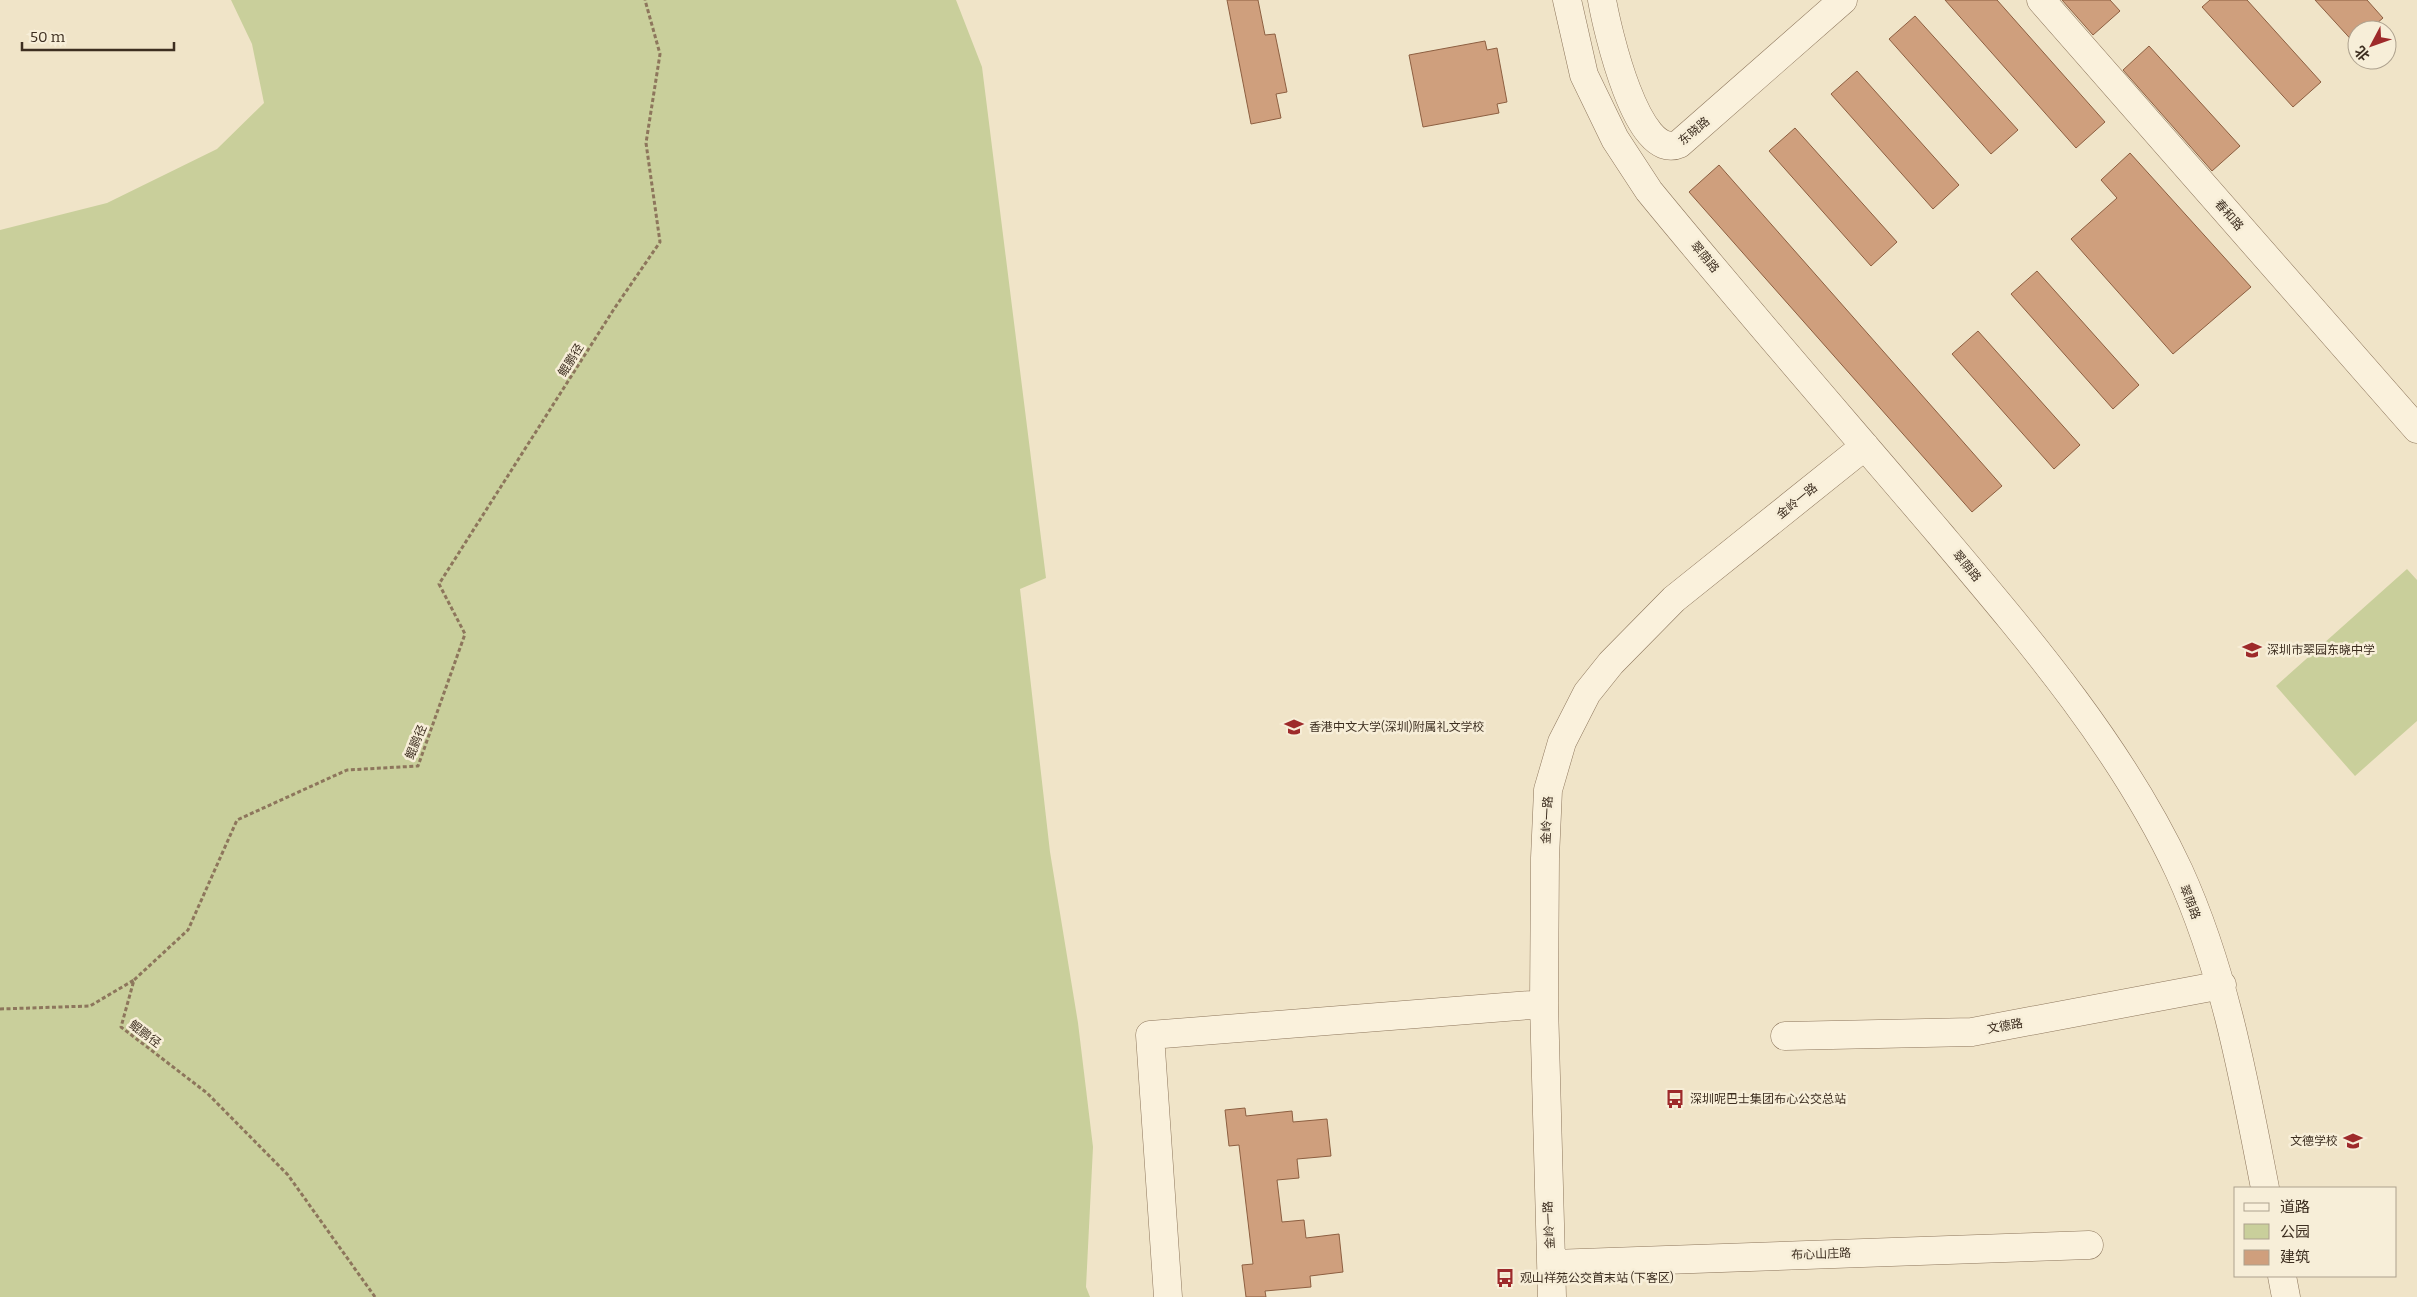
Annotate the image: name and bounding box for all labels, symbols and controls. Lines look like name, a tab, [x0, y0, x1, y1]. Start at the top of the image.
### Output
scale bar	[22, 20, 175, 52]
north arrow	[2347, 20, 2397, 70]
text: 50 m	[30, 28, 66, 46]
text: 北	[2352, 42, 2374, 64]
street label: 东晓路	[1676, 114, 1712, 148]
street label: 春和路	[2212, 197, 2246, 233]
street label: 翠荫路	[1688, 239, 1722, 275]
street label: 鲲鹏径	[556, 341, 586, 379]
street label: 金岭一路	[1774, 480, 1820, 522]
street label: 翠荫路	[1950, 548, 1984, 584]
school or university icon: 深圳市翠园东晓中学	[2241, 639, 2263, 661]
place label: 深圳市翠园东晓中学	[2267, 643, 2375, 657]
school or university icon: 香港中文大学(深圳)附属礼文学校	[1283, 716, 1305, 738]
place label: 香港中文大学(深圳)附属礼文学校	[1309, 719, 1484, 734]
street label: 鲲鹏径	[403, 723, 429, 761]
street label: 金岭一路	[1539, 796, 1555, 844]
street label: 翠荫路	[2177, 883, 2203, 921]
street label: 文德路	[1986, 1016, 2024, 1036]
street label: 鲲鹏径	[126, 1018, 164, 1050]
bus stop icon: 深圳呢巴士集团布心公交总站	[1664, 1088, 1686, 1110]
place label: 深圳呢巴士集团布心公交总站	[1690, 1092, 1846, 1106]
school or university icon: 文德学校	[2342, 1130, 2364, 1152]
place label: 文德学校	[2290, 1134, 2338, 1148]
legend	[2234, 1187, 2397, 1277]
text: 道路	[2280, 1198, 2310, 1216]
street label: 金岭一路	[1541, 1201, 1557, 1249]
text: 公园	[2280, 1223, 2310, 1241]
street label: 布心山庄路	[1791, 1246, 1851, 1262]
text: 建筑	[2280, 1248, 2310, 1266]
bus stop icon: 观山祥苑公交首末站 (下客区)	[1494, 1267, 1516, 1289]
place label: 观山祥苑公交首末站 (下客区)	[1520, 1270, 1674, 1285]

